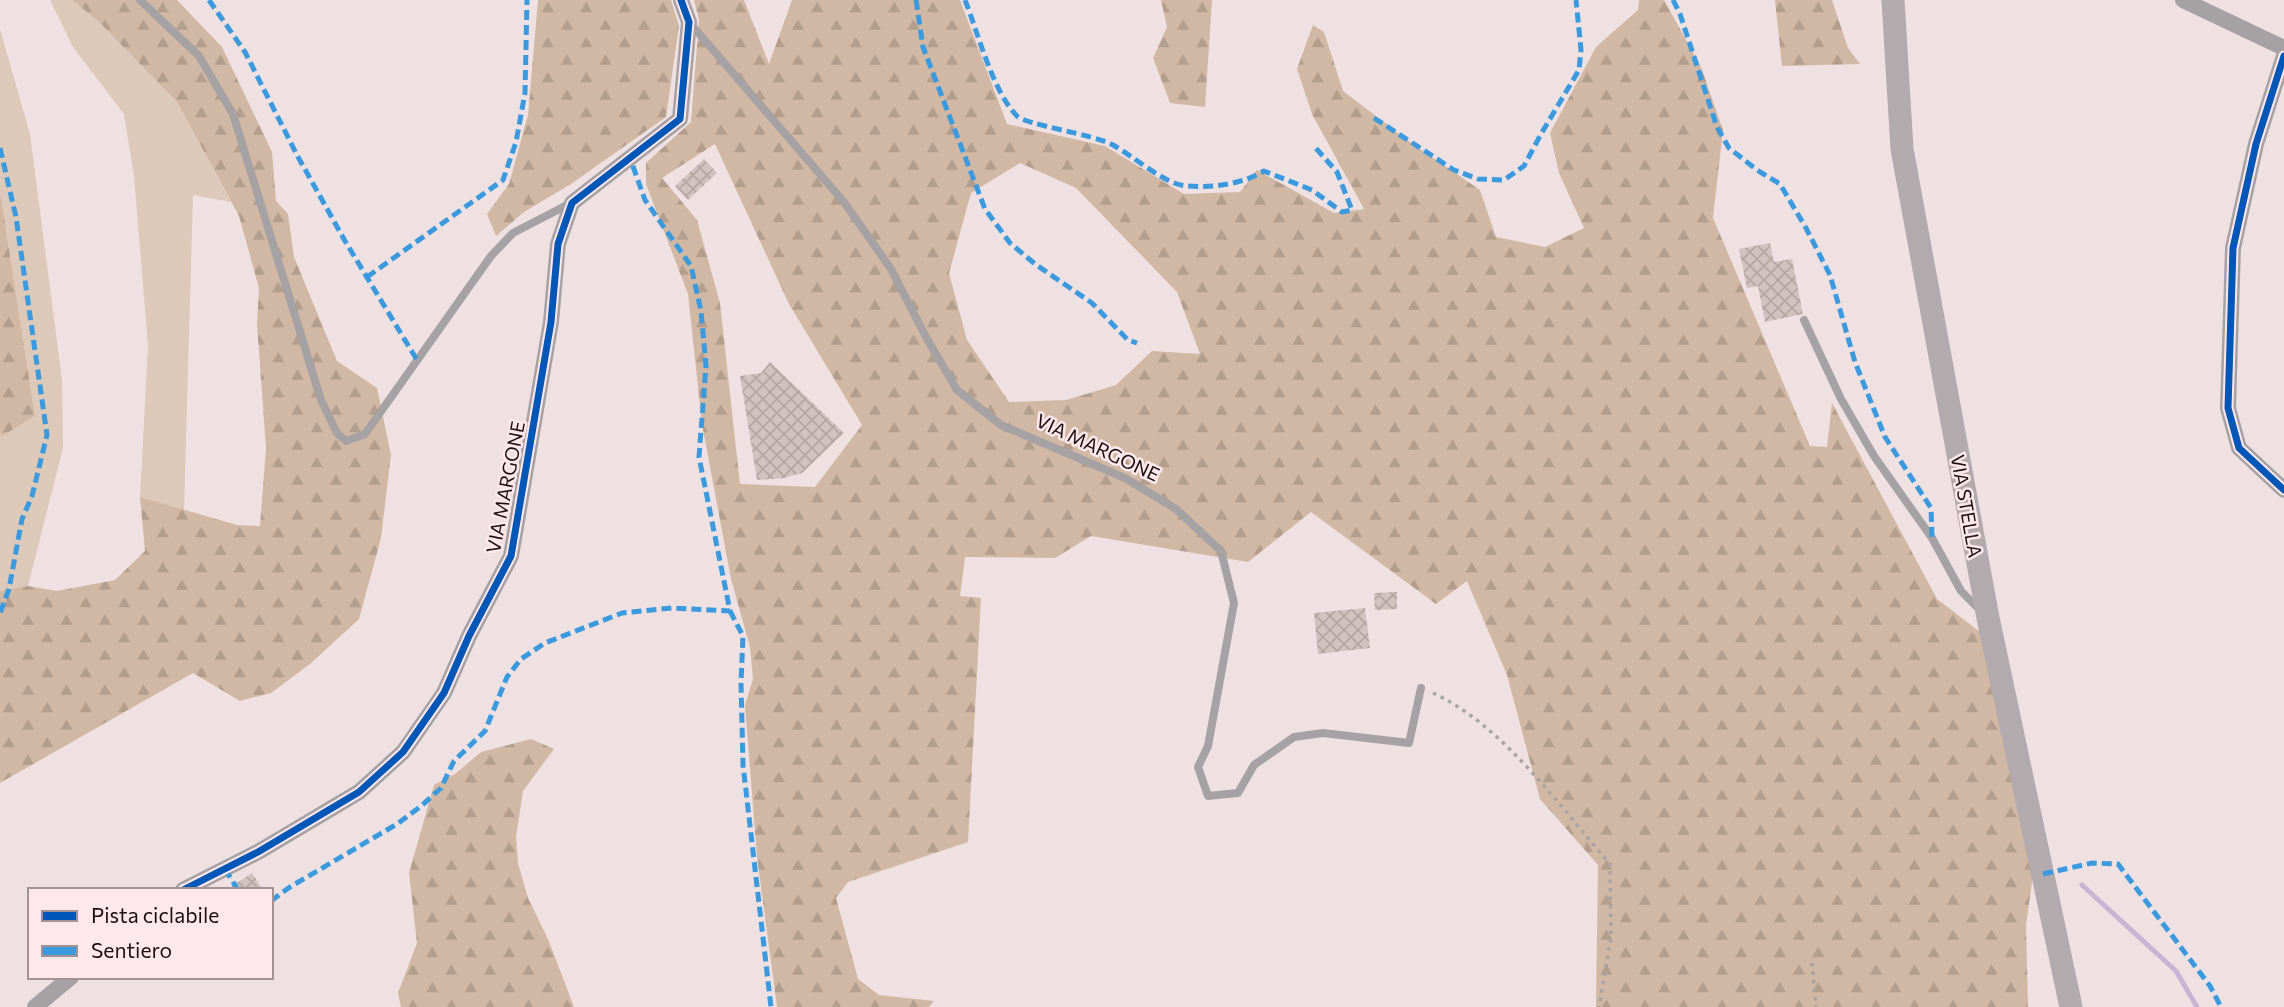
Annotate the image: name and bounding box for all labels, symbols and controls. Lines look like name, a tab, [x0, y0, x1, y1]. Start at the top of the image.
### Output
street label: VIA MARGONE	[1032, 408, 1164, 486]
street label: VIA MARGONE	[481, 419, 529, 555]
street label: VIA STELLA	[1947, 453, 1987, 559]
legend	[28, 888, 273, 979]
text: Pista ciclabile	[91, 902, 219, 927]
text: Sentiero	[91, 937, 172, 962]

